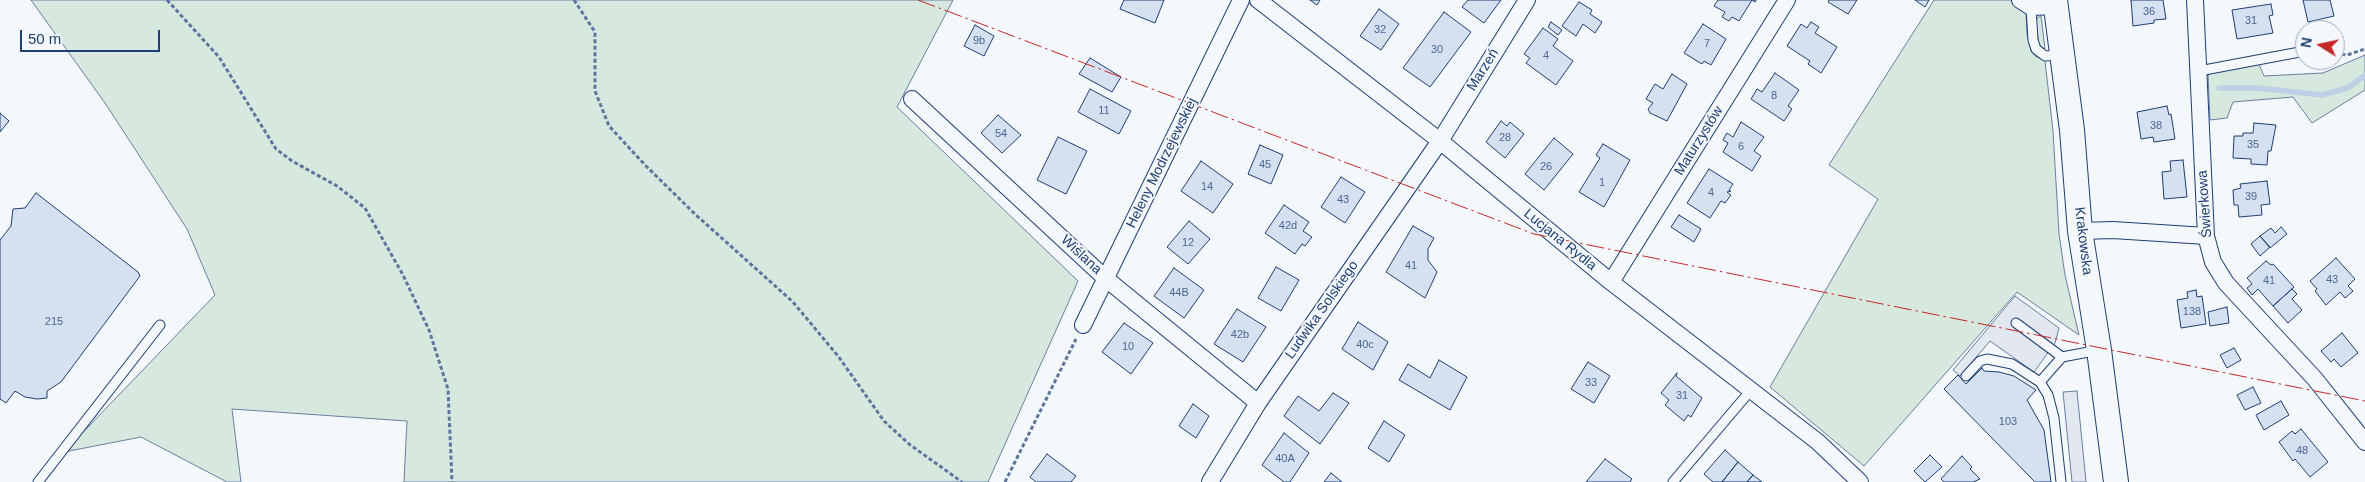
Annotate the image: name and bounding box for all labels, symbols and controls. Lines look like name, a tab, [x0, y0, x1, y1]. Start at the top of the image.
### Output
house number: 36	[2143, 5, 2155, 19]
house number: 31	[2245, 14, 2257, 28]
scale bar	[22, 20, 162, 52]
north arrow	[2295, 20, 2345, 70]
house number: 32	[1374, 23, 1386, 37]
text: 50 m	[28, 30, 61, 47]
house number: 9b	[973, 34, 985, 48]
text: N	[2297, 36, 2315, 49]
house number: 7	[1704, 37, 1710, 51]
house number: 30	[1431, 43, 1443, 57]
street label: Marzeń	[1464, 46, 1502, 94]
house number: 4	[1543, 49, 1549, 63]
house number: 8	[1771, 89, 1777, 103]
street label: Heleny Modrzejewskiej	[1123, 95, 1201, 231]
street label: Maturzystów	[1671, 103, 1727, 179]
house number: 11	[1098, 104, 1110, 118]
house number: 38	[2150, 119, 2162, 133]
house number: 54	[995, 127, 1007, 141]
house number: 28	[1499, 131, 1511, 145]
house number: 35	[2247, 138, 2259, 152]
house number: 6	[1738, 140, 1744, 154]
house number: 45	[1259, 158, 1271, 172]
house number: 26	[1540, 160, 1552, 174]
street label: Świerkowa	[2194, 170, 2216, 238]
house number: 1	[1599, 176, 1605, 190]
house number: 14	[1201, 180, 1213, 194]
house number: 4	[1708, 186, 1714, 200]
house number: 39	[2245, 190, 2257, 204]
house number: 43	[1337, 193, 1349, 207]
street label: Lucjana Rydla	[1520, 206, 1600, 274]
street label: Krakowska	[2070, 206, 2096, 276]
house number: 42d	[1279, 219, 1297, 233]
street label: Wiślana	[1057, 232, 1105, 278]
house number: 12	[1182, 236, 1194, 250]
street label: Ludwika Solskiego	[1282, 258, 1362, 362]
house number: 41	[1405, 259, 1417, 273]
house number: 43	[2326, 273, 2338, 287]
house number: 41	[2263, 274, 2275, 288]
house number: 44B	[1169, 286, 1189, 300]
house number: 138	[2183, 305, 2201, 319]
house number: 215	[45, 315, 63, 329]
house number: 42b	[1231, 328, 1249, 342]
house number: 40c	[1356, 338, 1374, 352]
house number: 10	[1122, 340, 1134, 354]
house number: 33	[1585, 376, 1597, 390]
house number: 31	[1676, 389, 1688, 403]
house number: 103	[1999, 415, 2017, 429]
house number: 48	[2296, 444, 2308, 458]
house number: 40A	[1275, 452, 1295, 466]

